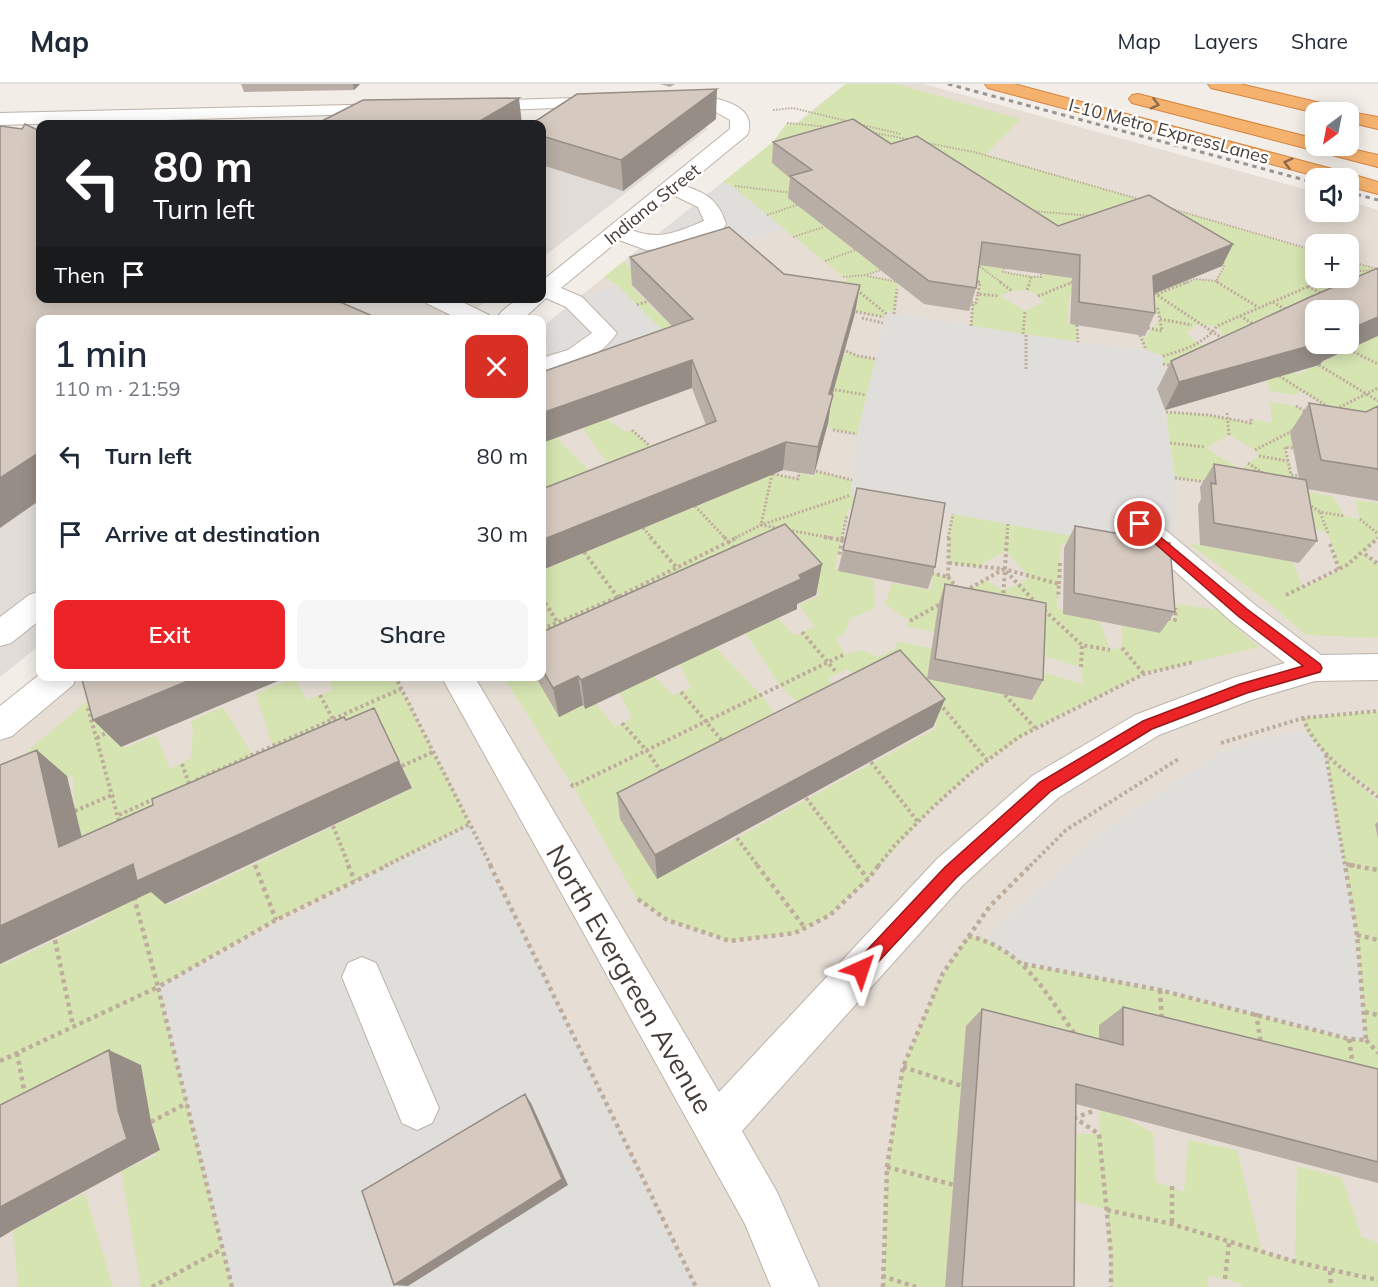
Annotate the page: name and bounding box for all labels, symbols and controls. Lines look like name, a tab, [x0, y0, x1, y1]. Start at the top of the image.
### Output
text: Map	[30, 24, 89, 59]
text: Map	[1118, 28, 1161, 54]
text: Layers	[1194, 28, 1258, 54]
text: Share	[1291, 28, 1348, 54]
street label: I-10 Metro ExpressLanes	[1066, 93, 1272, 169]
one-way arrow	[1150, 96, 1160, 109]
north arrow	[1305, 102, 1359, 156]
map controls	[1305, 102, 1359, 354]
text: 80 m	[153, 140, 253, 193]
icon: left	[54, 144, 132, 222]
street label: Indiana Street	[599, 158, 705, 250]
one-way arrow	[1283, 158, 1293, 171]
button: sound	[1305, 168, 1359, 222]
text: Turn left	[153, 192, 255, 226]
button: +	[1305, 234, 1359, 288]
icon: arrive	[117, 258, 150, 291]
text: Then	[54, 261, 105, 289]
button: −	[1305, 300, 1359, 354]
text: 1 min	[54, 331, 148, 376]
button: close	[465, 335, 528, 398]
text: 110 m · 21:59	[54, 376, 180, 401]
icon: left	[54, 440, 87, 473]
text: Turn left	[105, 442, 192, 470]
text: 80 m	[477, 442, 528, 470]
pin	[1114, 498, 1165, 549]
icon: arrive	[1123, 507, 1156, 540]
icon: arrive	[54, 518, 87, 551]
text: Arrive at destination	[105, 520, 320, 548]
text: 30 m	[477, 520, 528, 548]
button: Exit	[54, 600, 285, 669]
button: Share	[297, 600, 528, 669]
street label: North Evergreen Avenue	[539, 839, 721, 1119]
position arrow	[829, 937, 893, 1001]

